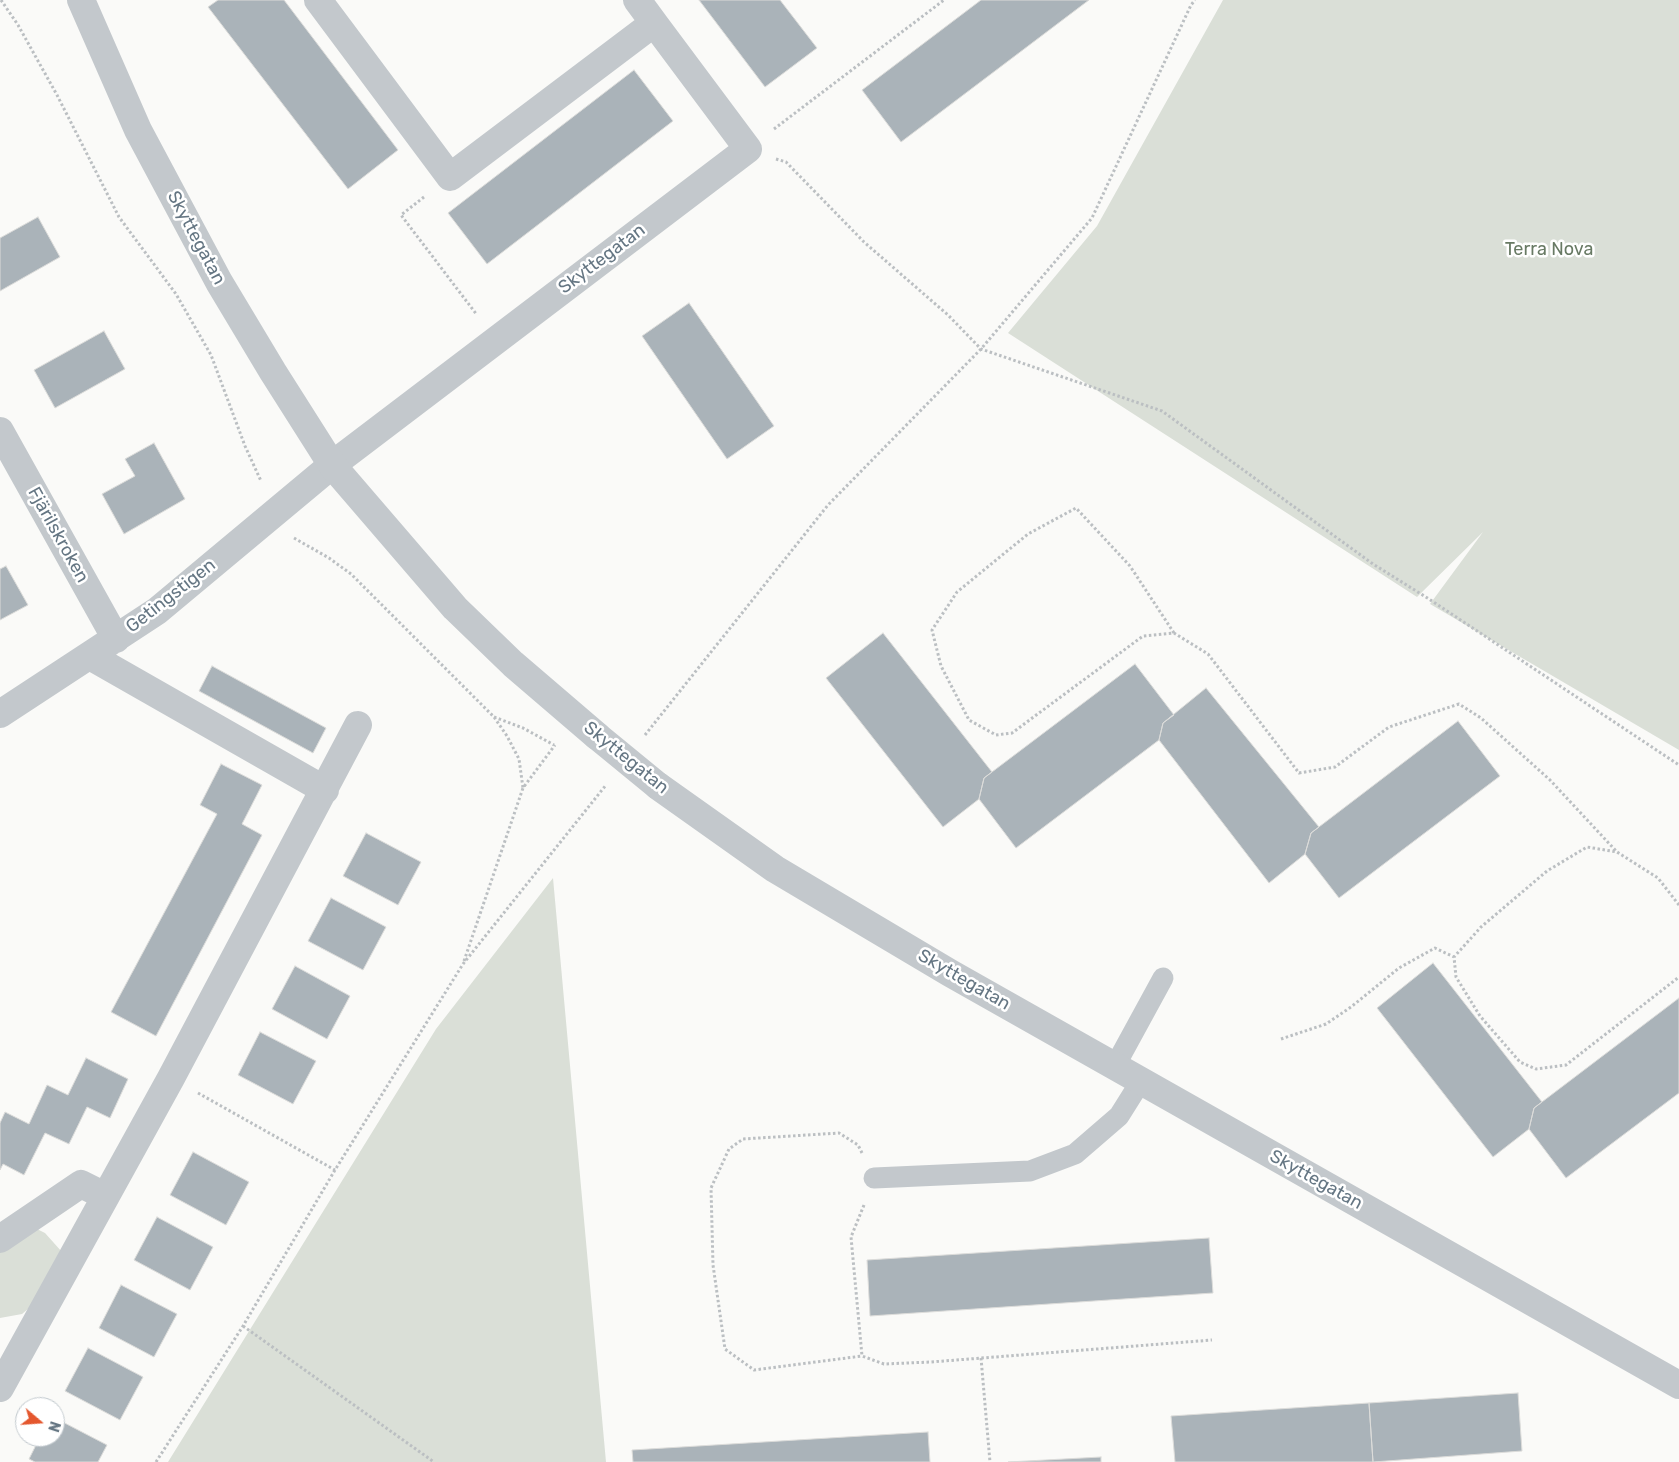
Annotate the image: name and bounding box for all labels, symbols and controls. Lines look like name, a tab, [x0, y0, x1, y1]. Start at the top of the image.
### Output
street label: Skyttegatan	[162, 187, 230, 289]
street label: Skyttegatan	[554, 219, 650, 299]
park label: Terra Nova	[1505, 239, 1593, 261]
street label: Fjärilskroken	[23, 483, 93, 587]
street label: Getingstigen	[122, 554, 220, 638]
street label: Skyttegatan	[579, 717, 673, 799]
street label: Skyttegatan	[914, 945, 1014, 1015]
street label: Skyttegatan	[1266, 1146, 1366, 1214]
north arrow	[15, 1397, 65, 1447]
text: N	[44, 1419, 63, 1434]

